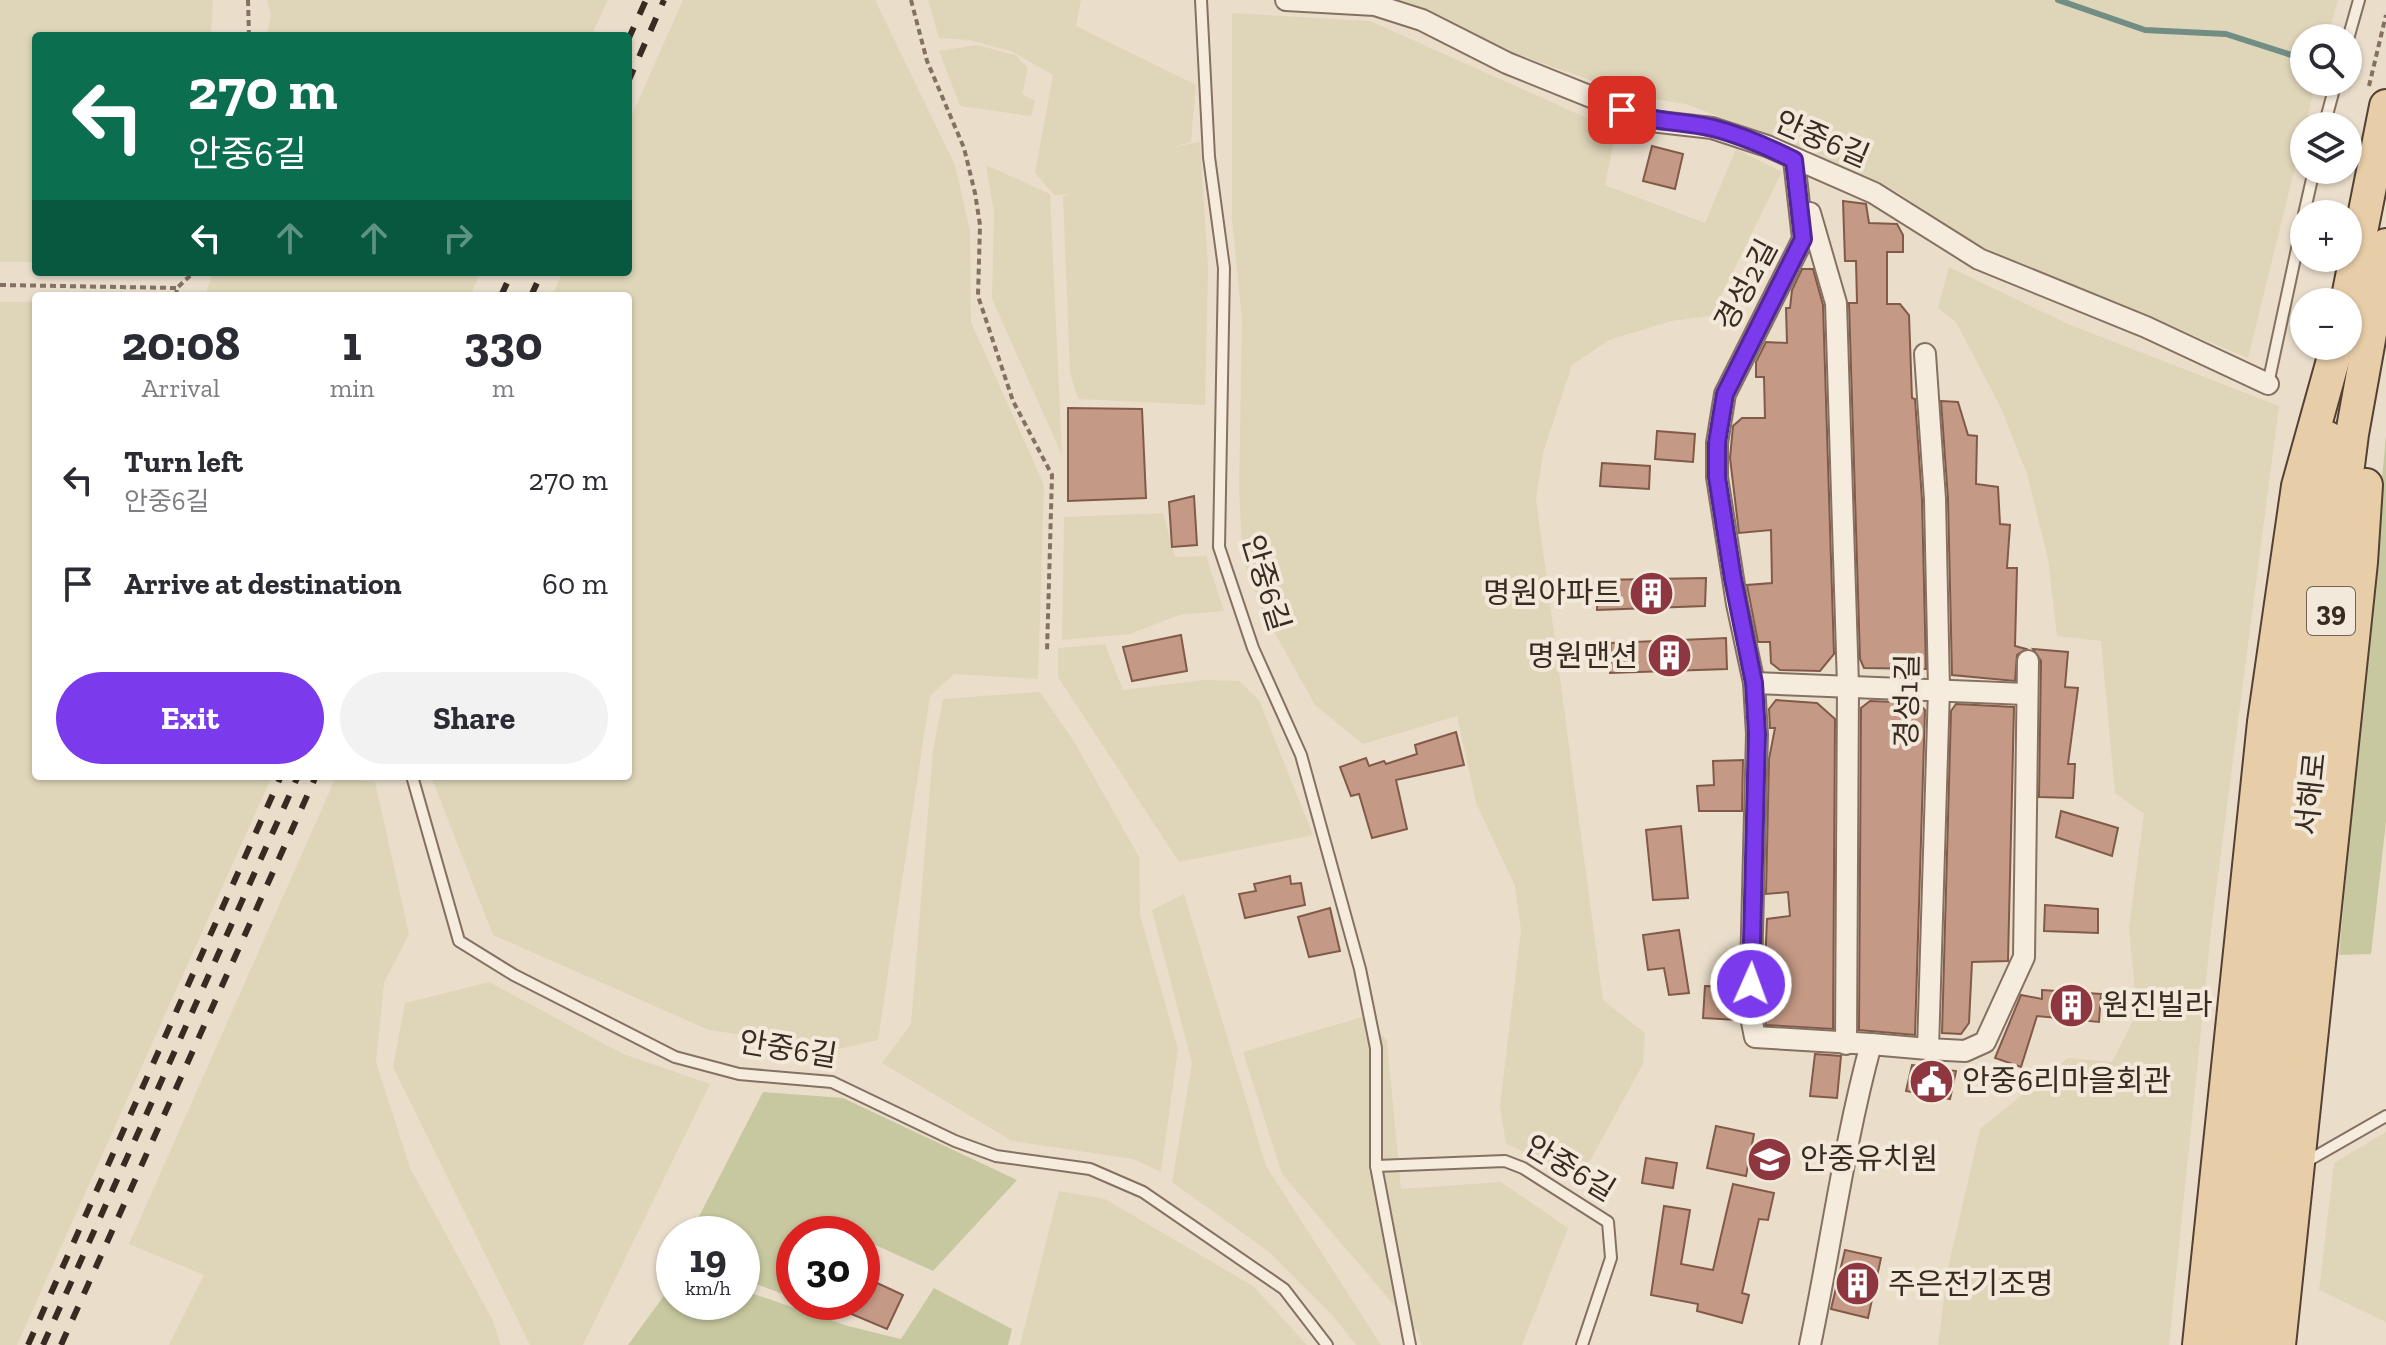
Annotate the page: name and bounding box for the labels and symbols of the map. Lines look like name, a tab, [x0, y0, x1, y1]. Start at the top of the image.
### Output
pin	[1588, 76, 1656, 144]
street label: 안중6길	[1770, 103, 1874, 175]
street label: 경성2길	[1707, 233, 1785, 337]
street label: 안중6길	[1234, 531, 1298, 635]
building icon: 명원아파트	[1628, 569, 1676, 617]
place label: 명원아파트	[1483, 575, 1621, 611]
road number: 39	[2307, 587, 2355, 635]
building icon: 명원맨션	[1645, 632, 1693, 680]
place label: 명원맨션	[1528, 638, 1638, 674]
street label: 경성1길	[1888, 654, 1926, 748]
street label: 서해로	[2289, 751, 2333, 837]
position arrow	[1709, 942, 1793, 1026]
building icon: 원진빌라	[2047, 981, 2095, 1029]
place label: 원진빌라	[2102, 987, 2213, 1023]
street label: 안중6길	[736, 1023, 840, 1075]
public building icon: 안중6리마을회관	[1907, 1057, 1955, 1105]
place label: 안중6리마을회관	[1962, 1063, 2171, 1099]
street label: 안중6길	[1518, 1127, 1622, 1209]
school or university icon: 안중유치원	[1745, 1135, 1793, 1183]
place label: 안중유치원	[1800, 1141, 1938, 1177]
speed limit sign: 30	[776, 1216, 880, 1320]
building icon: 주은전기조명	[1833, 1260, 1881, 1308]
place label: 주은전기조명	[1888, 1266, 2054, 1302]

